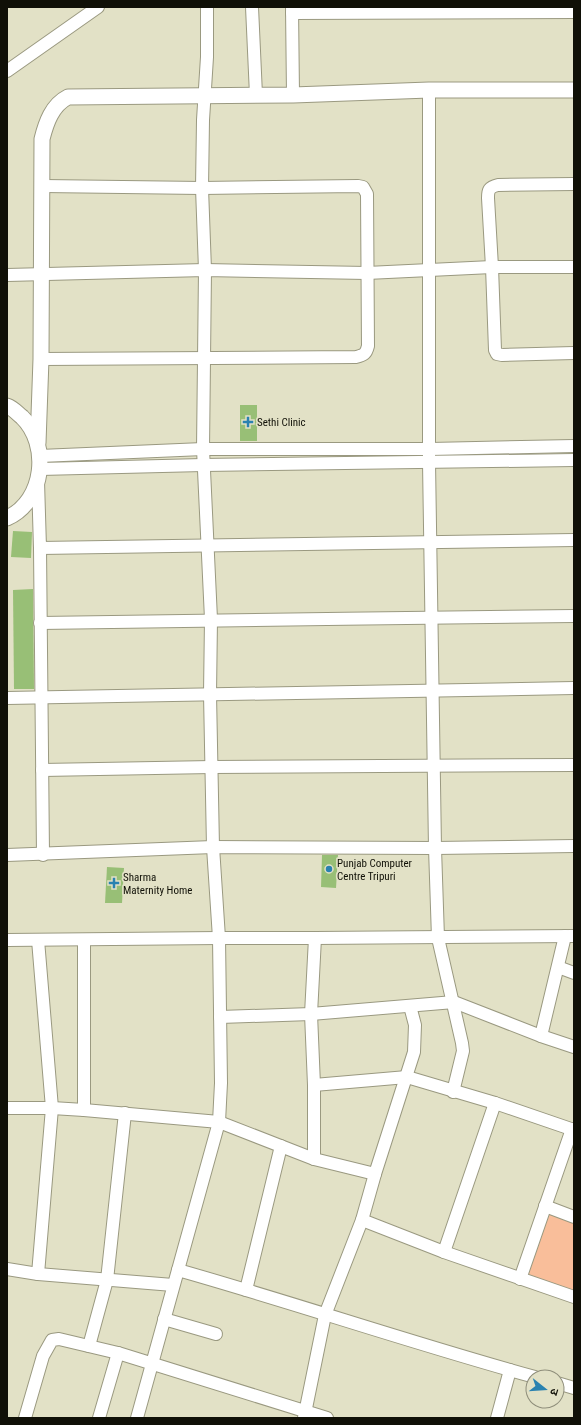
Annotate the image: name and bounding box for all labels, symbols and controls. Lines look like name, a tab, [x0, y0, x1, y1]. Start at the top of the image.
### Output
marker: Sethi Clinic	[242, 416, 254, 428]
place label: Sethi Clinic	[257, 416, 306, 429]
place label: Punjab Computer Centre Tripuri	[337, 857, 413, 883]
marker: Punjab Computer Centre Tripuri	[324, 864, 334, 874]
place label: Sharma Maternity Home	[123, 871, 192, 897]
marker: Sharma Maternity Home	[108, 877, 120, 889]
north arrow	[525, 1369, 565, 1409]
text: उ	[547, 1387, 561, 1397]

